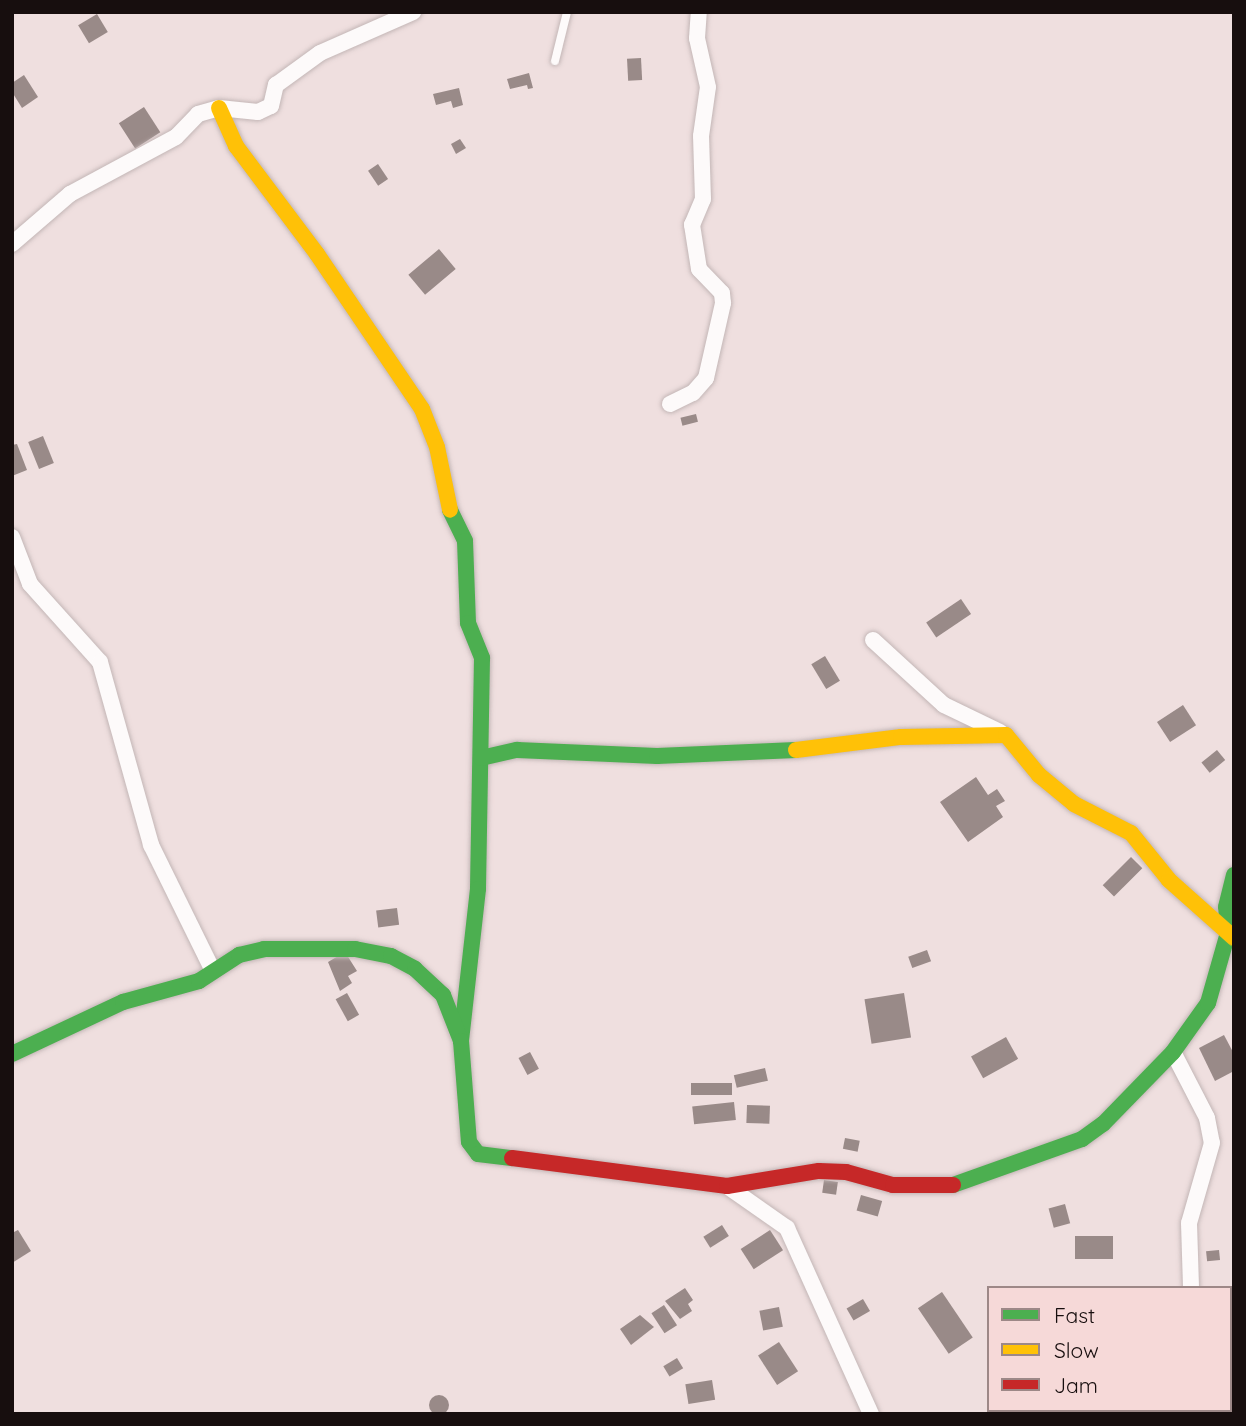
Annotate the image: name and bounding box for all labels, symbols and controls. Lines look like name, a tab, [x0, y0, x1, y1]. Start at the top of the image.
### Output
legend	[987, 1286, 1232, 1412]
text: Fast	[1054, 1302, 1095, 1328]
text: Slow	[1054, 1337, 1099, 1363]
text: Jam	[1054, 1372, 1098, 1398]

